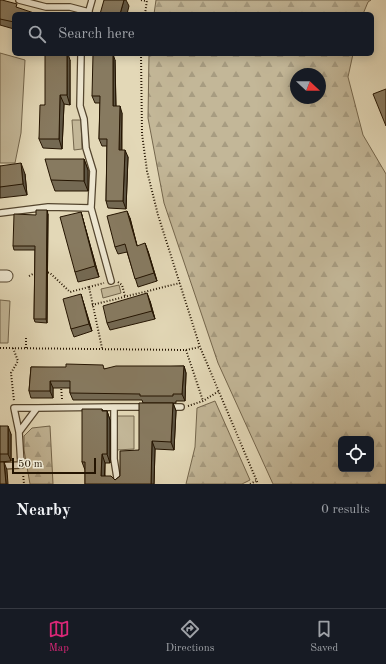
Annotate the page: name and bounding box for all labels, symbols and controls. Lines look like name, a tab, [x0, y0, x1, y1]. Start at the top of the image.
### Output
search box	[12, 12, 374, 56]
icon: search	[26, 23, 48, 45]
text: Search here	[58, 27, 135, 42]
north arrow	[290, 68, 326, 104]
map controls	[338, 436, 374, 472]
button: locate	[338, 436, 374, 472]
scale bar	[12, 456, 96, 475]
text: 50 m	[18, 459, 43, 470]
text: Nearby	[16, 502, 71, 519]
text: 0 results	[321, 503, 370, 516]
tab: Map	[48, 618, 70, 656]
tab: Directions	[166, 618, 214, 656]
tab: Saved	[310, 618, 338, 656]

